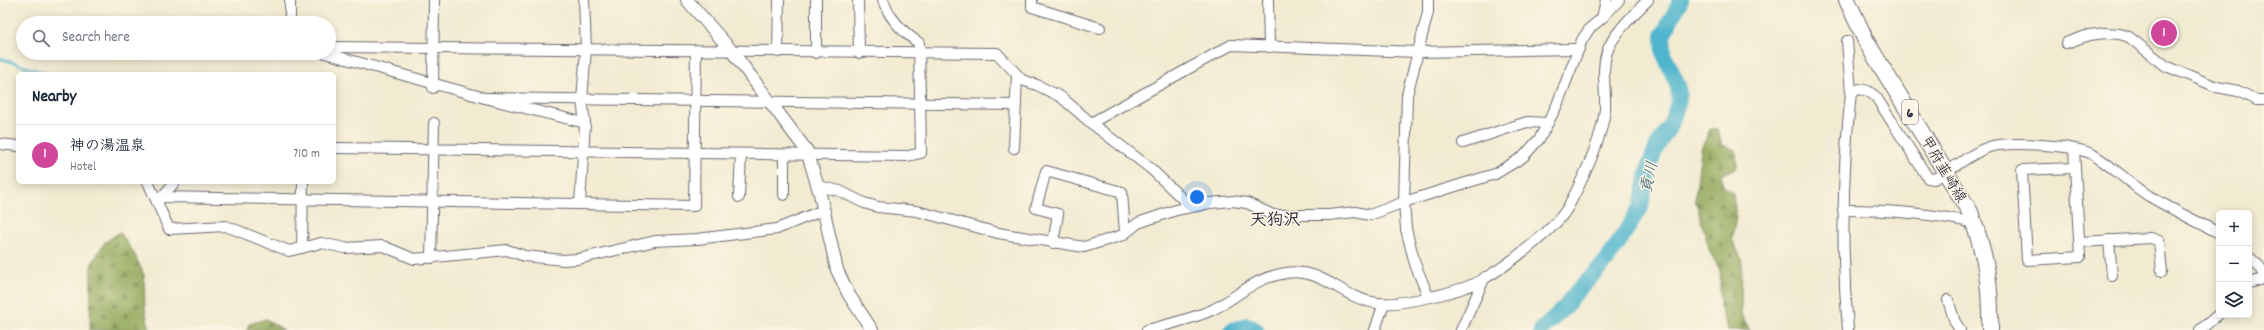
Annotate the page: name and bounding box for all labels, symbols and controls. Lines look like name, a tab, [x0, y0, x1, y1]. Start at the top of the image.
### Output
search box	[16, 16, 336, 60]
pin: 1	[2151, 18, 2177, 48]
icon: search	[30, 27, 52, 49]
text: Search here	[62, 27, 130, 49]
text: Nearby	[32, 86, 76, 110]
road number: 6	[1902, 100, 1918, 124]
street label: 甲府韮崎線	[1914, 132, 1971, 208]
text: 神の湯温泉	[70, 136, 145, 158]
text: 1	[44, 145, 46, 164]
text: 710 m	[293, 145, 320, 164]
text: Hotel	[70, 158, 96, 177]
water label: 貢川	[1636, 159, 1665, 196]
your location	[1187, 187, 1207, 207]
district label: 天狗沢	[1250, 210, 1301, 234]
map controls	[2216, 210, 2252, 318]
button: +	[2216, 210, 2252, 246]
button: −	[2216, 246, 2252, 282]
button: layers	[2216, 282, 2252, 318]

